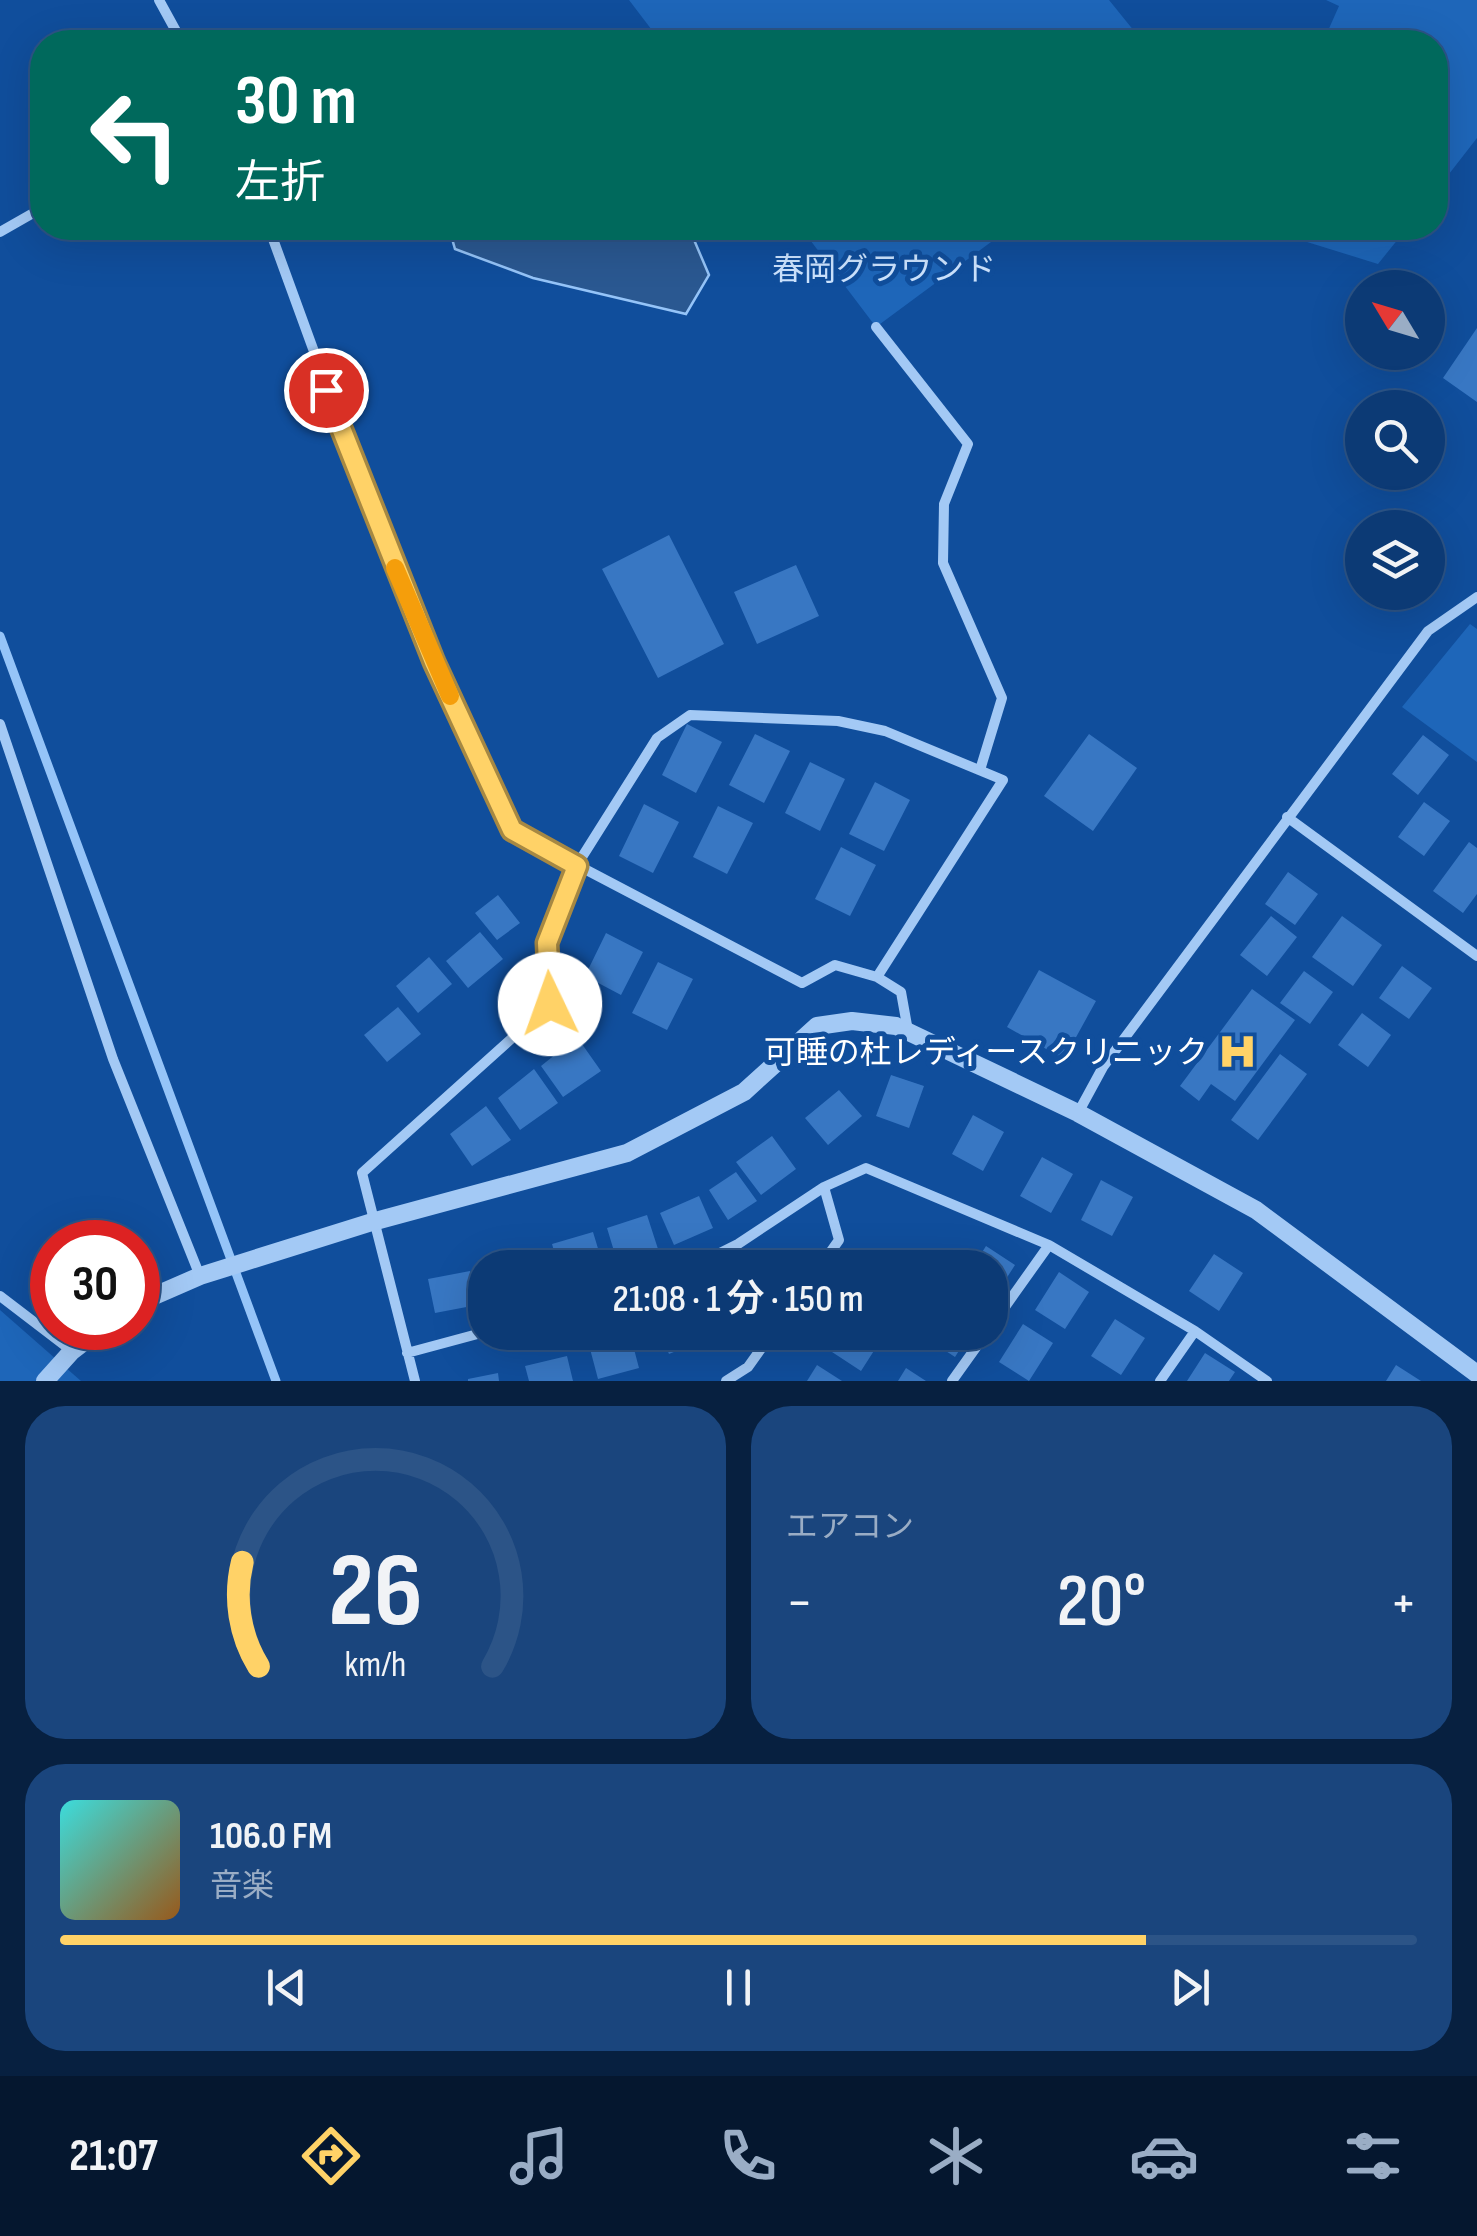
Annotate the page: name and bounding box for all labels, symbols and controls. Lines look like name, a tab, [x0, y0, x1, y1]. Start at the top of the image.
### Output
text: 30 m	[235, 60, 357, 144]
icon: left	[70, 70, 200, 200]
text: 左折	[235, 156, 325, 211]
park label: 春岡グラウンド	[772, 251, 996, 290]
north arrow	[1345, 270, 1445, 370]
map controls	[1345, 270, 1445, 610]
pin	[284, 348, 369, 433]
icon: arrive	[299, 363, 354, 418]
button: search	[1345, 390, 1445, 490]
button: layers	[1345, 510, 1445, 610]
position arrow	[498, 952, 602, 1056]
hospital icon: 可睡の杜レディースクリニック	[1217, 1031, 1259, 1073]
place label: 可睡の杜レディースクリニック	[764, 1034, 1208, 1073]
speed limit sign: 30	[30, 1220, 160, 1350]
text: 21:08 · 1 分 · 150 m	[612, 1277, 864, 1322]
text: エアコン	[786, 1508, 914, 1547]
text: 26	[328, 1530, 423, 1655]
text: 20°	[1057, 1557, 1146, 1648]
text: −	[786, 1570, 813, 1637]
text: +	[1390, 1570, 1417, 1637]
text: km/h	[345, 1644, 406, 1687]
text: 106.0 FM	[210, 1814, 332, 1859]
text: 音楽	[210, 1867, 274, 1906]
icon: previous	[259, 1960, 314, 2015]
icon: pause	[711, 1960, 766, 2015]
icon: next	[1163, 1960, 1218, 2015]
icon: directions	[296, 2121, 366, 2191]
icon: music	[504, 2121, 574, 2191]
icon: phone	[713, 2121, 783, 2191]
icon: climate	[921, 2121, 991, 2191]
icon: car	[1129, 2121, 1199, 2191]
icon: filters	[1338, 2121, 1408, 2191]
text: 21:07	[69, 2129, 158, 2184]

